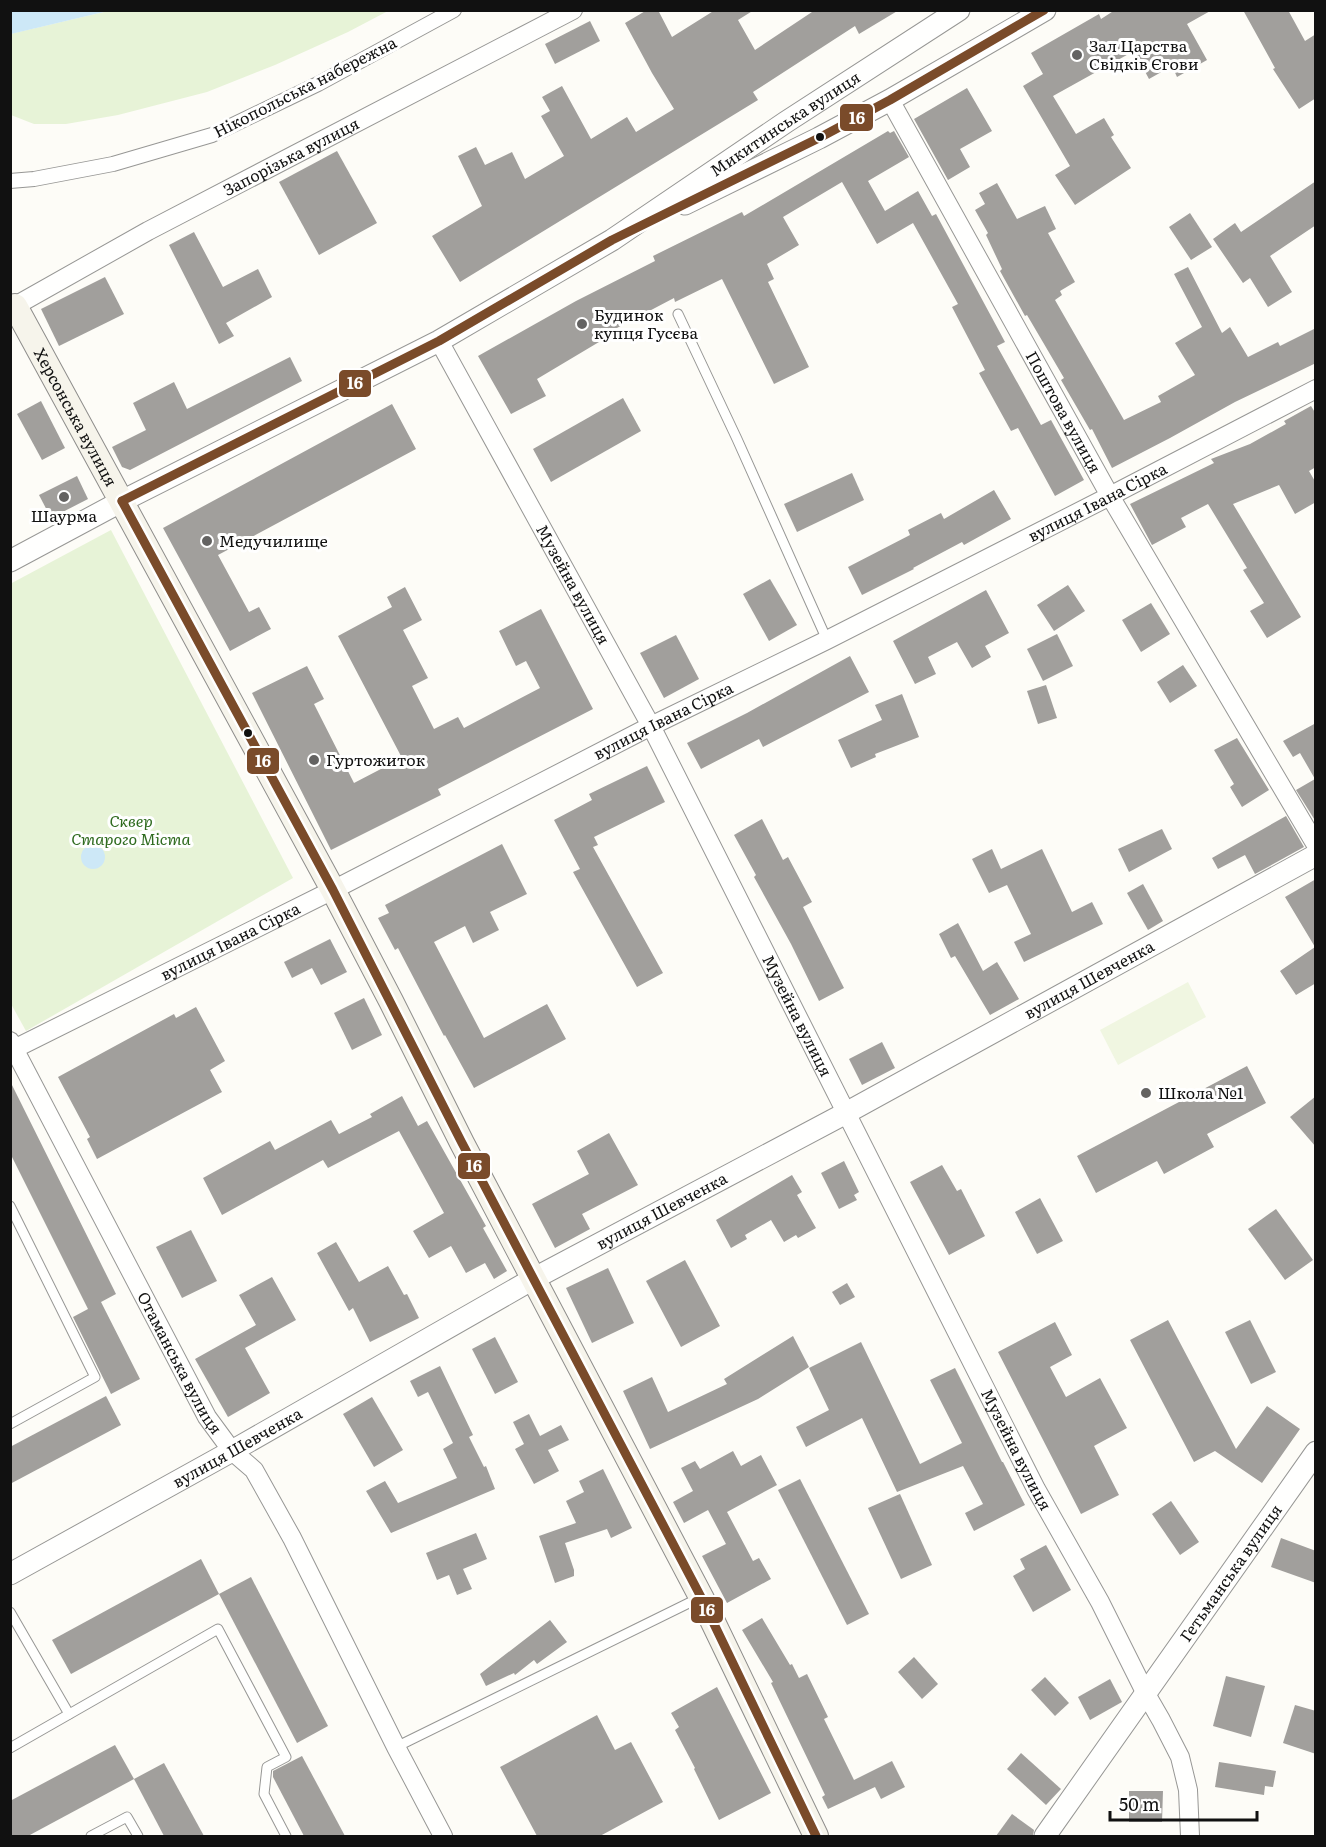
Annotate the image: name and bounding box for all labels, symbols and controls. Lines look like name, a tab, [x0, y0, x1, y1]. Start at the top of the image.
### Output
street label: Нікопольська набережна	[209, 29, 401, 143]
place label: Зал Царства Свідків Єгови	[1089, 33, 1199, 75]
marker: Зал Царства Свідків Єгови	[1070, 48, 1084, 62]
street label: Микитинська вулиця	[705, 64, 864, 181]
line badge: 16	[839, 103, 874, 132]
text: 16	[849, 105, 865, 129]
street label: Запорізька вулиця	[218, 110, 363, 201]
unlabelled marker	[814, 131, 826, 143]
place label: Будинок купця Гусєва	[594, 302, 699, 344]
marker: Будинок купця Гусєва	[575, 317, 589, 331]
street label: Херсонська вулиця	[29, 343, 124, 490]
street label: Поштова вулиця	[1021, 346, 1108, 477]
line badge: 16	[338, 369, 372, 398]
text: 16	[347, 370, 363, 394]
street label: вулиця Івана Сірка	[1023, 455, 1171, 547]
marker: Шаурма	[57, 490, 71, 504]
place label: Шаурма	[31, 503, 98, 527]
street label: Музейна вулиця	[531, 520, 617, 648]
place label: Медучилище	[219, 528, 328, 552]
marker: Медучилище	[200, 534, 214, 548]
street label: вулиця Івана Сірка	[589, 675, 737, 765]
unlabelled marker	[242, 727, 254, 739]
line badge: 16	[246, 747, 280, 775]
place label: Гуртожиток	[326, 747, 426, 771]
text: 16	[255, 748, 271, 772]
marker: Гуртожиток	[307, 753, 321, 767]
park label: Сквер Старого Міста	[71, 808, 192, 850]
street label: вулиця Івана Сірка	[156, 895, 304, 985]
street label: вулиця Шевченка	[1019, 933, 1158, 1024]
street label: Музейна вулиця	[757, 950, 839, 1080]
place label: Школа №1	[1158, 1080, 1244, 1104]
marker: Школа №1	[1139, 1086, 1153, 1100]
line badge: 16	[457, 1152, 491, 1180]
text: 16	[466, 1153, 482, 1177]
street label: вулиця Шевченка	[591, 1165, 731, 1255]
street label: Отаманська вулиця	[132, 1287, 229, 1439]
street label: Музейна вулиця	[976, 1384, 1059, 1514]
street label: вулиця Шевченка	[168, 1400, 306, 1493]
street label: Гетьманська вулиця	[1173, 1499, 1287, 1646]
line badge: 16	[690, 1596, 724, 1624]
text: 16	[699, 1597, 715, 1621]
scale bar	[1110, 1784, 1257, 1822]
text: 50 m	[1119, 1790, 1160, 1817]

